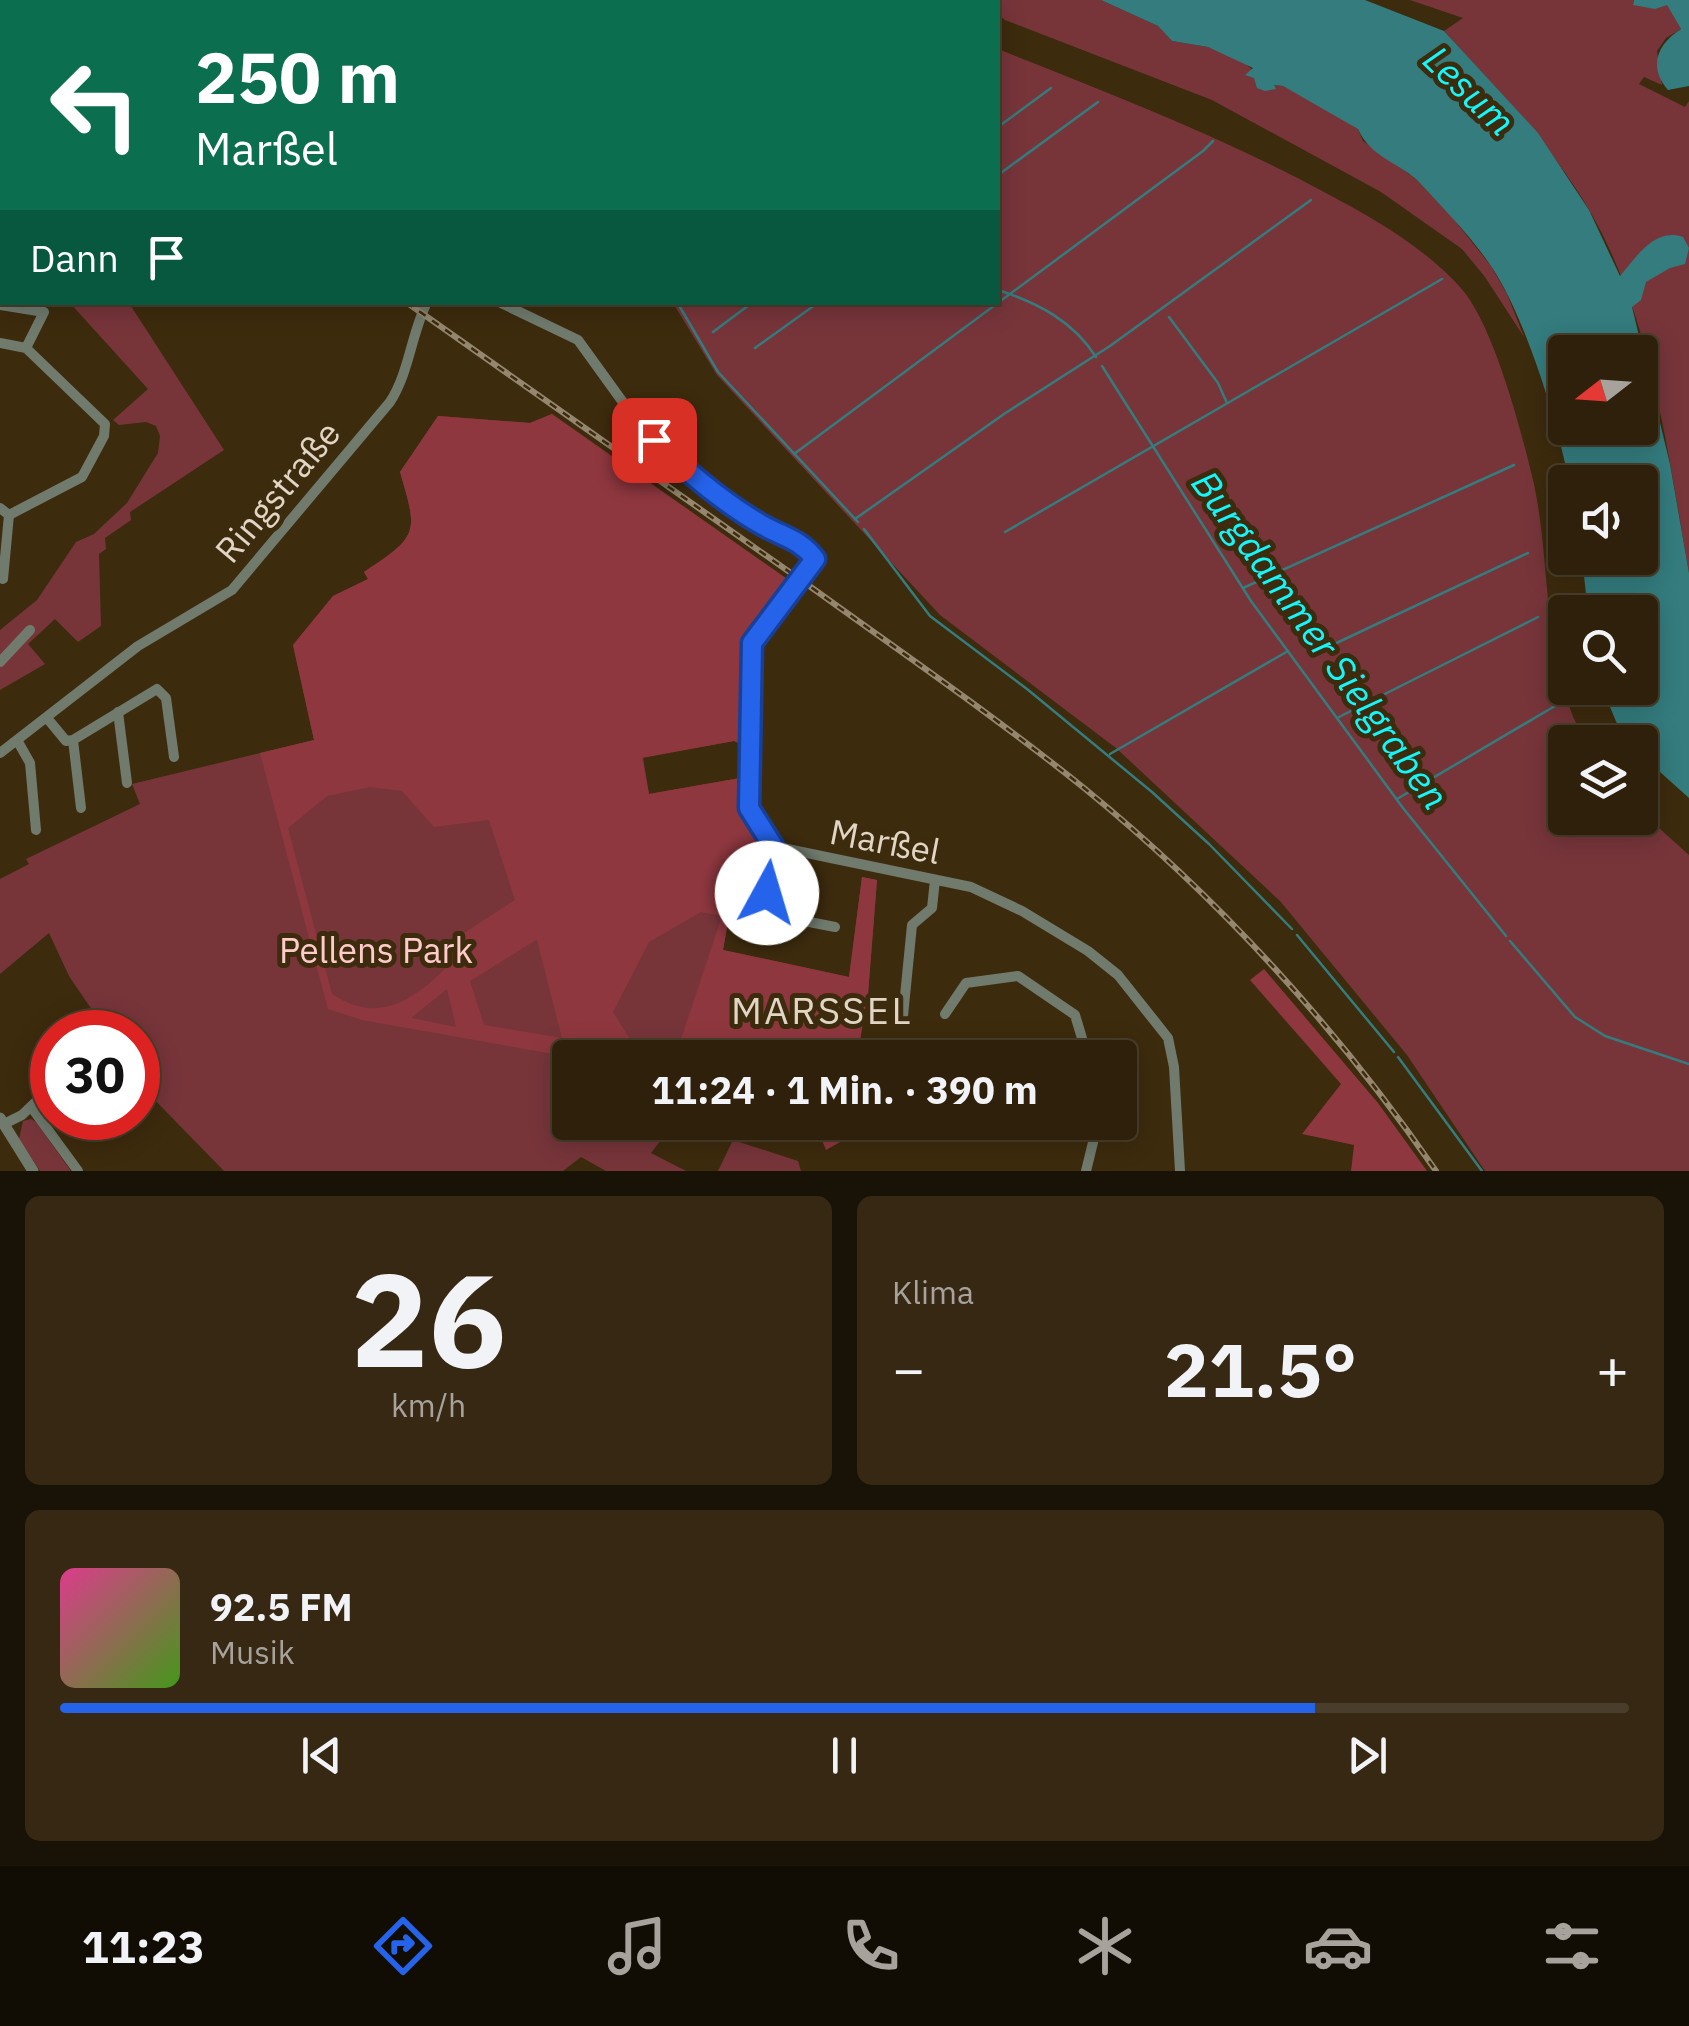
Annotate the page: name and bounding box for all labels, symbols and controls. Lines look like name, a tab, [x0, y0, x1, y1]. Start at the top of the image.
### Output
text: 250 m	[195, 31, 400, 122]
water label: Lesum	[1414, 35, 1526, 145]
icon: left	[30, 40, 160, 170]
text: Marßel	[195, 119, 338, 177]
icon: arrive	[139, 230, 194, 285]
text: Dann	[30, 233, 119, 282]
north arrow	[1548, 335, 1658, 445]
map controls	[1548, 335, 1658, 835]
pin	[612, 398, 697, 483]
street label: Ringstraße	[204, 411, 350, 572]
icon: arrive	[627, 413, 682, 468]
water label: Burgdammer Sielgraben	[1182, 460, 1461, 818]
button: sound	[1548, 465, 1658, 575]
button: search	[1548, 595, 1658, 705]
button: layers	[1548, 725, 1658, 835]
street label: Marßel	[826, 808, 944, 874]
position arrow	[715, 841, 819, 945]
park label: Pellens Park	[279, 927, 473, 973]
district label: MARSSEL	[731, 985, 913, 1034]
speed limit sign: 30	[30, 1010, 160, 1140]
text: 11:24 · 1 Min. · 390 m	[651, 1065, 1038, 1114]
text: 26	[350, 1234, 507, 1403]
text: Klima	[892, 1271, 974, 1313]
text: 21.5°	[1164, 1320, 1357, 1418]
text: −	[892, 1333, 925, 1404]
text: +	[1596, 1333, 1629, 1404]
text: km/h	[391, 1384, 466, 1426]
text: 92.5 FM	[210, 1582, 353, 1631]
text: Musik	[210, 1631, 295, 1673]
icon: previous	[294, 1728, 349, 1783]
icon: pause	[817, 1728, 872, 1783]
icon: next	[1340, 1728, 1395, 1783]
icon: directions	[368, 1911, 438, 1981]
icon: music	[602, 1911, 672, 1981]
icon: phone	[836, 1911, 906, 1981]
icon: climate	[1070, 1911, 1140, 1981]
icon: car	[1303, 1911, 1373, 1981]
icon: filters	[1537, 1911, 1607, 1981]
text: 11:23	[82, 1917, 205, 1975]

